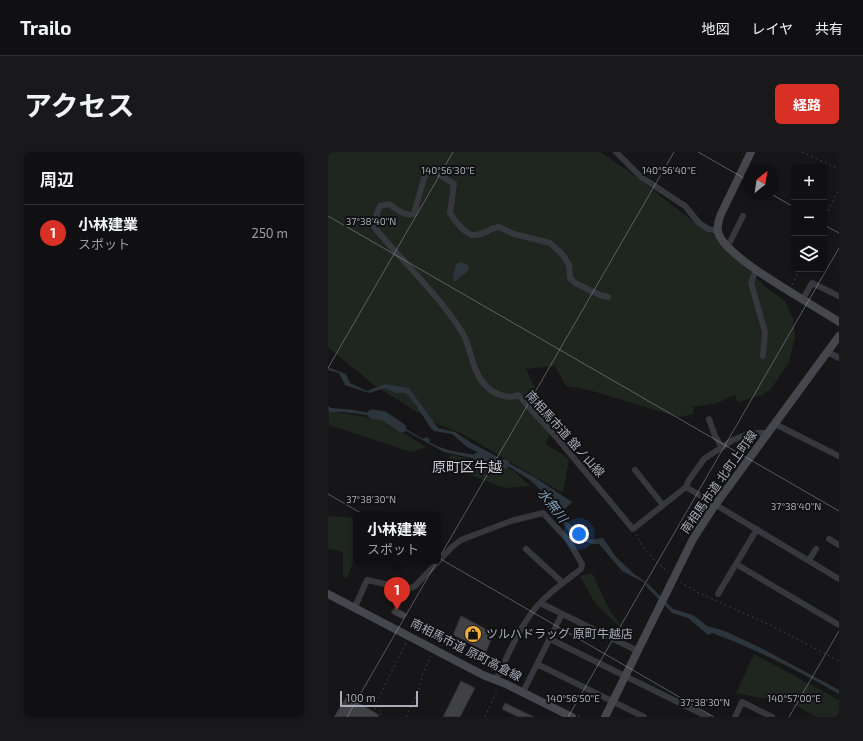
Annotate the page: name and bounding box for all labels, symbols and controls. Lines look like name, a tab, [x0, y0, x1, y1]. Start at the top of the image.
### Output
text: Trailo	[20, 16, 72, 39]
text: 地図	[701, 20, 729, 37]
text: レイヤ	[751, 20, 793, 37]
text: 共有	[815, 20, 843, 37]
button: 経路	[775, 84, 839, 124]
text: アクセス	[24, 88, 135, 122]
text: 140°56'30"E	[421, 164, 475, 176]
text: 140°56'40"E	[642, 164, 696, 176]
north arrow	[743, 164, 779, 200]
map controls	[791, 164, 827, 272]
button: +	[791, 164, 827, 200]
text: 周辺	[40, 169, 74, 189]
button: −	[791, 200, 827, 236]
text: 小林建業	[78, 215, 138, 233]
text: 37°38'40"N	[346, 215, 396, 227]
text: 1	[50, 225, 56, 241]
text: 250 m	[252, 225, 288, 241]
text: スポット	[78, 236, 130, 252]
button: layers	[791, 236, 827, 272]
street label: 南相馬市道 舘ノ山線	[524, 388, 608, 479]
street label: 南相馬市道 北町上町線	[677, 427, 759, 536]
district label: 原町区牛越	[432, 458, 502, 475]
water label: 水無川	[535, 485, 573, 527]
text: 37°38'30"N	[346, 493, 396, 505]
text: 37°38'40"N	[771, 500, 821, 512]
popup	[353, 512, 441, 564]
text: 小林建業	[367, 520, 427, 538]
your location	[569, 524, 589, 544]
text: スポット	[367, 541, 419, 557]
pin: 1	[384, 577, 410, 610]
street label: 南相馬市道 原町高倉線	[409, 615, 524, 683]
shop icon: ツルハドラッグ 原町牛越店	[463, 624, 483, 644]
place label: ツルハドラッグ 原町牛越店	[486, 626, 633, 640]
scale bar	[340, 689, 418, 708]
text: 100 m	[346, 691, 376, 704]
text: 140°56'50"E	[546, 692, 600, 704]
text: 140°57'00"E	[767, 692, 821, 704]
text: 37°38'30"N	[680, 696, 730, 708]

